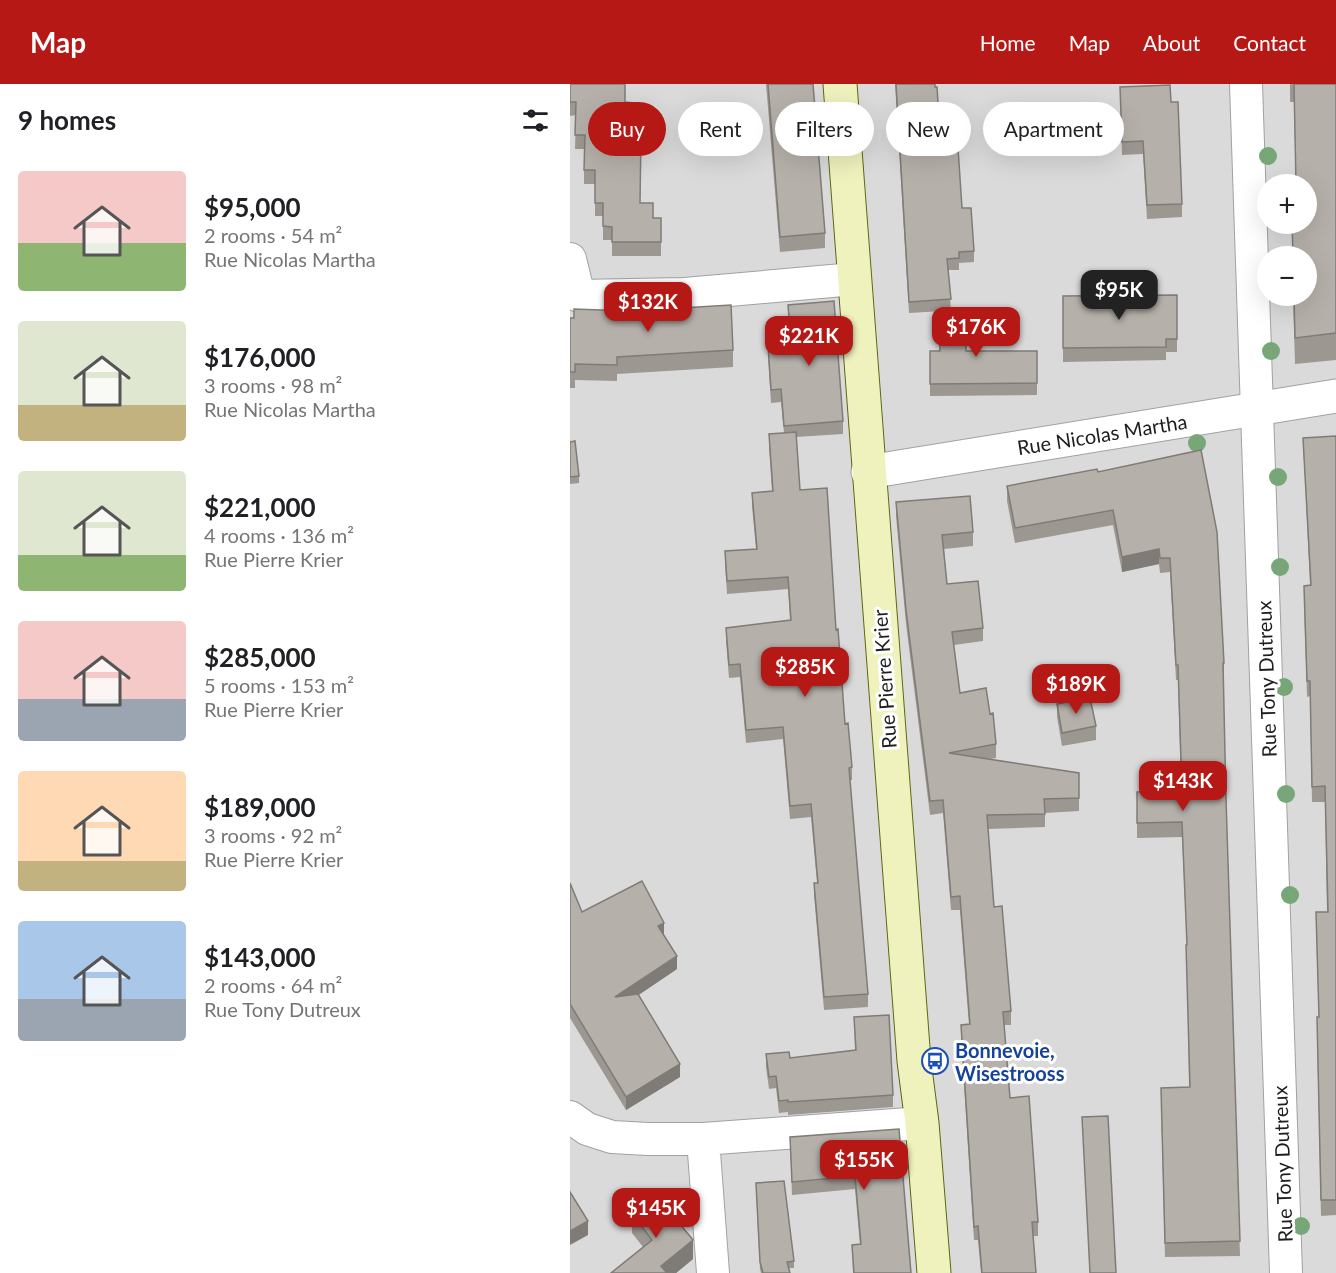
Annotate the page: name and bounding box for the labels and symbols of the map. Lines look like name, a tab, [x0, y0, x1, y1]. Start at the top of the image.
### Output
pin: $95K	[1083, 270, 1155, 321]
pin: $132K	[606, 282, 690, 333]
pin: $176K	[934, 307, 1018, 358]
pin: $221K	[767, 316, 851, 367]
street label: Rue Nicolas Martha	[1015, 409, 1189, 459]
street label: Rue Tony Dutreux	[1251, 600, 1281, 758]
street label: Rue Pierre Krier	[867, 608, 901, 749]
pin: $285K	[763, 647, 847, 698]
pin: $189K	[1034, 664, 1118, 715]
pin: $143K	[1141, 761, 1225, 812]
place label: Bonnevoie, Wisestrooss	[955, 1038, 1065, 1085]
bus stop icon: Bonnevoie, Wisestrooss	[920, 1046, 950, 1076]
street label: Rue Tony Dutreux	[1267, 1085, 1297, 1243]
pin: $155K	[822, 1140, 906, 1191]
pin: $145K	[614, 1188, 698, 1239]

